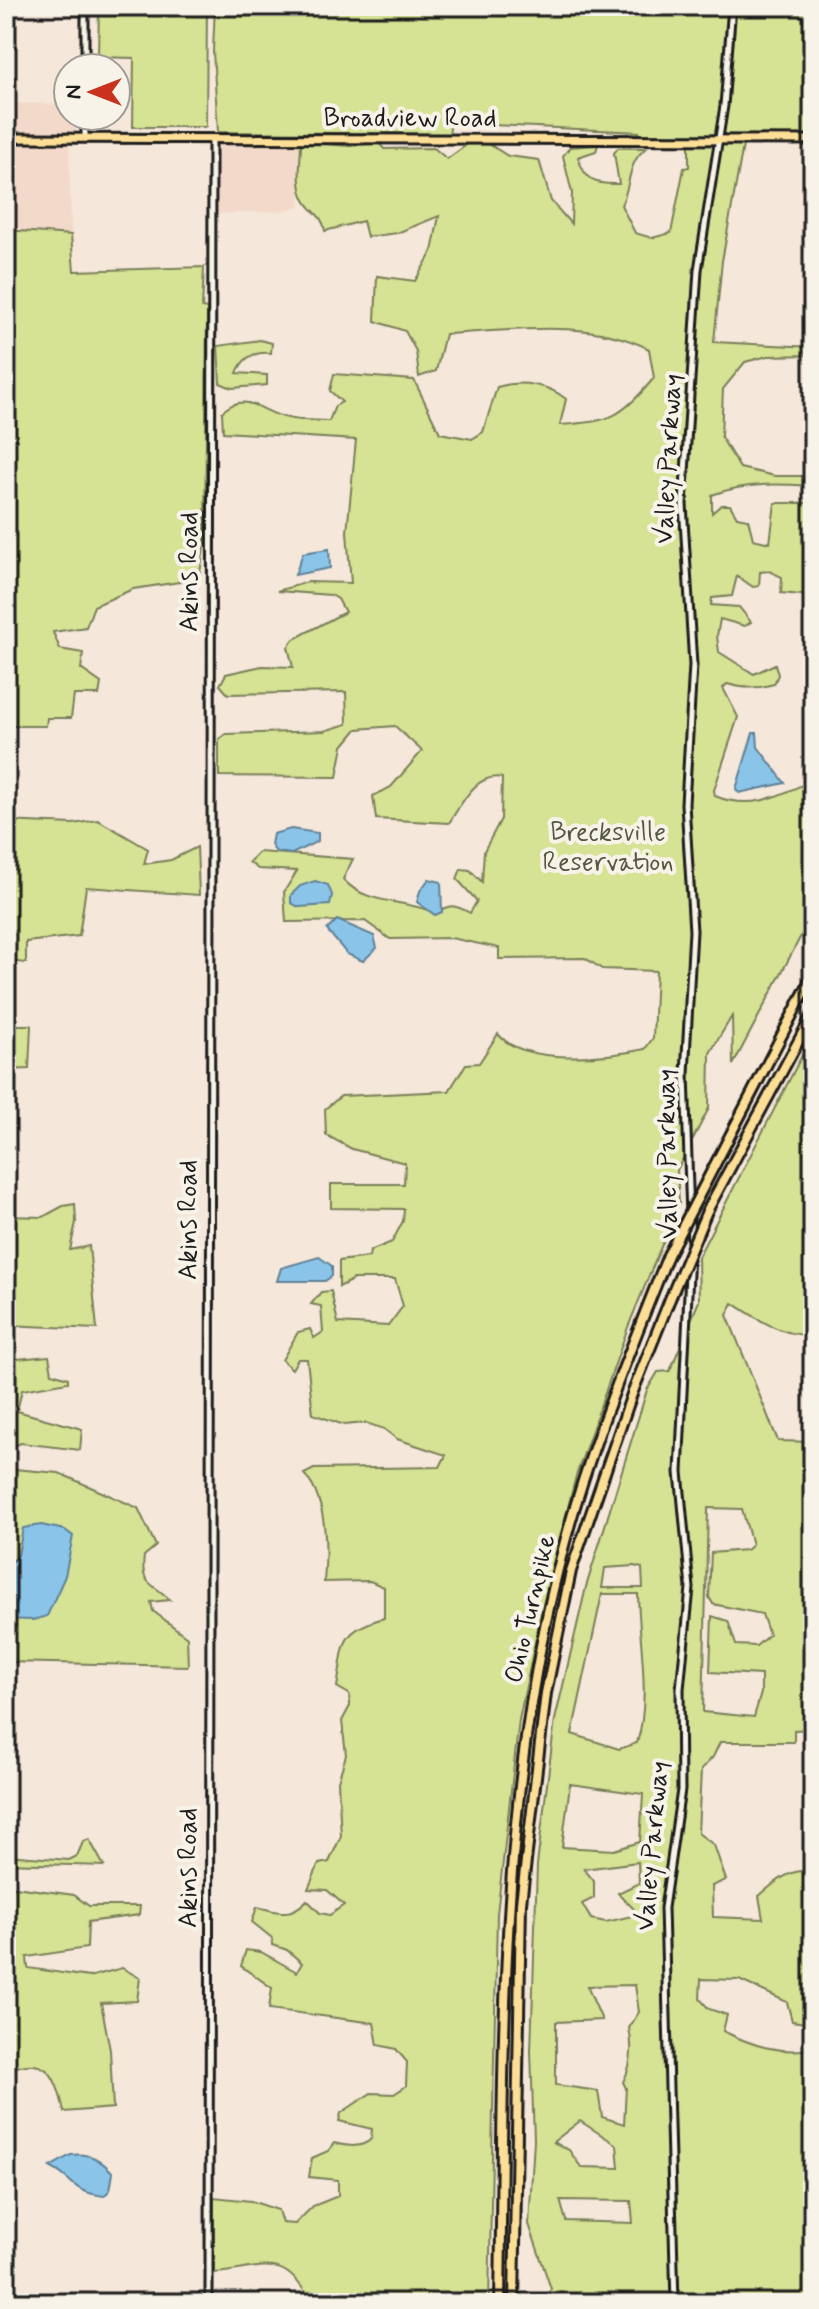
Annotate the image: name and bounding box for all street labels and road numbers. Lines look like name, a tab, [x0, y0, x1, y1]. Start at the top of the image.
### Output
street label: Broadview Road	[323, 102, 497, 136]
street label: Valley Parkway	[648, 373, 690, 545]
street label: Akins Road	[173, 512, 207, 632]
street label: Valley Parkway	[650, 1069, 686, 1239]
street label: Akins Road	[172, 1160, 206, 1280]
street label: Ohio Turnpike	[497, 1532, 565, 1686]
street label: Valley Parkway	[629, 1760, 677, 1932]
street label: Akins Road	[172, 1808, 206, 1928]

